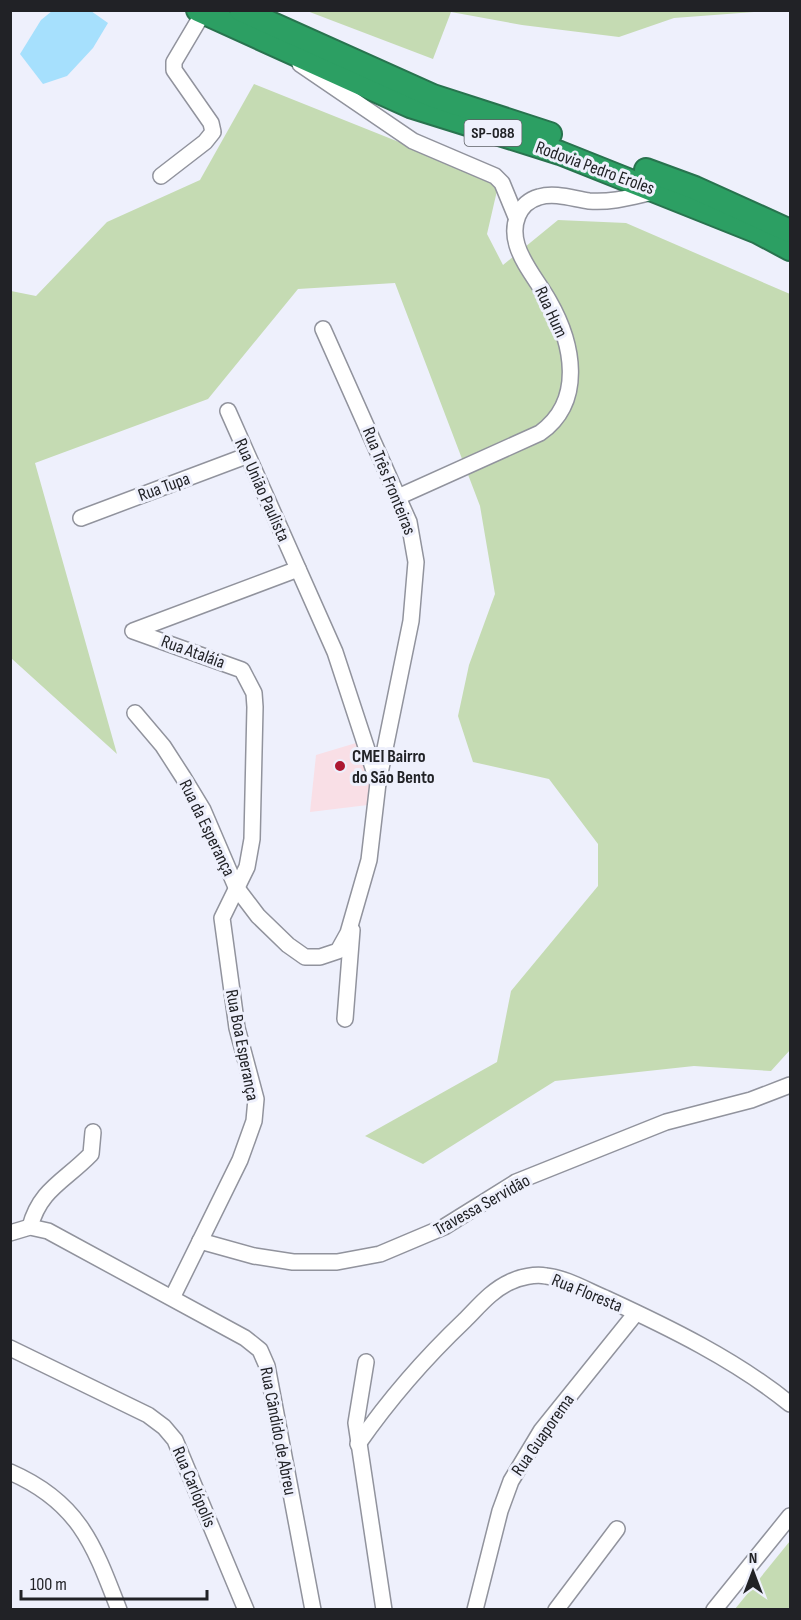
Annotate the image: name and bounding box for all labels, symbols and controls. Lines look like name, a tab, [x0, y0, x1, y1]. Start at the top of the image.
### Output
road number: SP-088	[464, 120, 522, 146]
street label: Rodovia Pedro Eroles	[533, 137, 657, 199]
street label: Rua Hum	[530, 283, 572, 341]
street label: Rua Três Fronteiras	[358, 424, 420, 538]
street label: Rua União Paulista	[230, 435, 294, 545]
street label: Rua Tupa	[135, 468, 193, 506]
street label: Rua Ataláia	[158, 631, 228, 673]
place label: CMEI Bairro do São Bento	[352, 746, 435, 788]
marker: CMEI Bairro do São Bento	[333, 759, 347, 773]
street label: Rua da Esperança	[175, 776, 239, 880]
street label: Rua Boa Esperança	[221, 988, 263, 1102]
street label: Travessa Servidão	[430, 1170, 534, 1240]
street label: Rua Floresta	[549, 1269, 625, 1317]
street label: Rua Cândido de Abreu	[255, 1365, 301, 1497]
street label: Rua Guaporema	[507, 1390, 579, 1480]
street label: Rua Carlópolis	[168, 1444, 220, 1530]
north arrow	[723, 1542, 783, 1602]
text: N	[749, 1549, 757, 1568]
scale bar	[21, 1563, 207, 1601]
text: 100 m	[30, 1574, 67, 1595]

